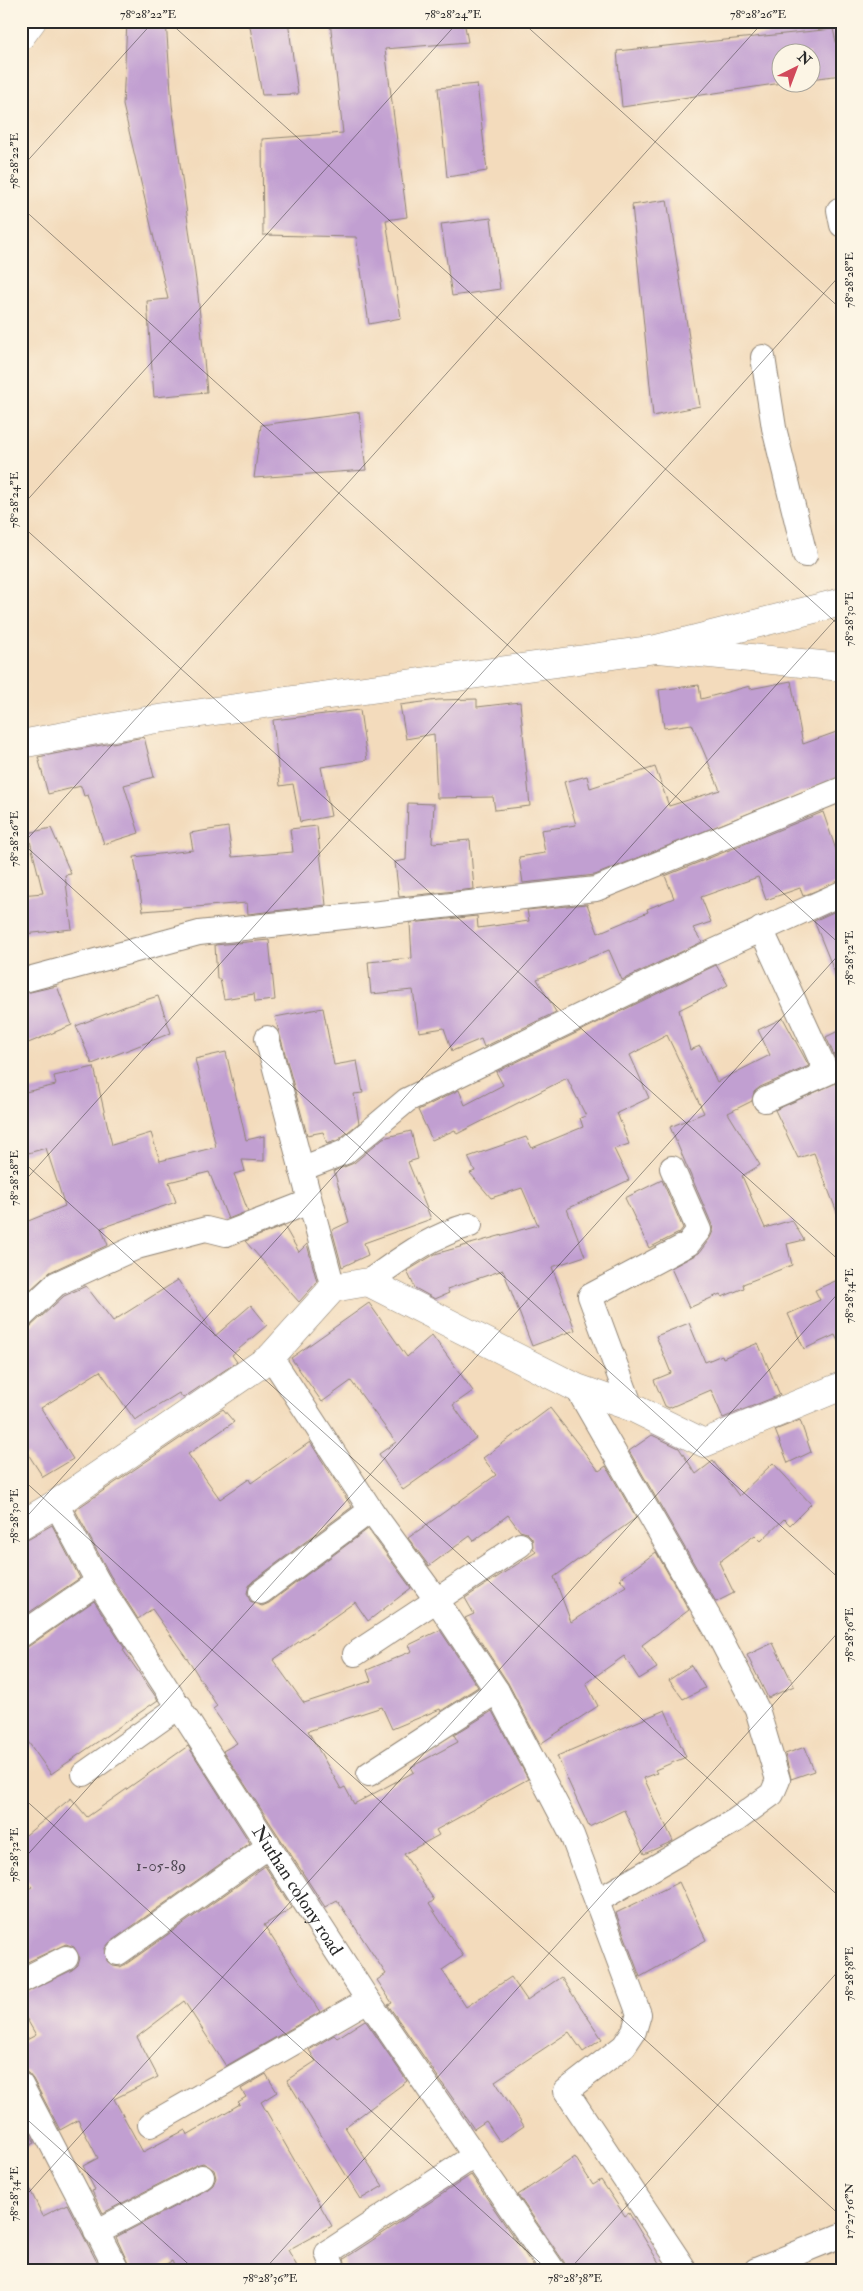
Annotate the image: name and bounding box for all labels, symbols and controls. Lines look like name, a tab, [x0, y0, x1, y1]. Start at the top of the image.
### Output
text: 78°28'22"E	[120, 7, 176, 22]
text: 78°28'24"E	[425, 7, 482, 22]
text: 78°28'26"E	[730, 7, 786, 22]
north arrow	[770, 42, 820, 92]
text: N	[793, 48, 815, 70]
text: 78°28'22"E	[7, 133, 22, 189]
text: 78°28'28"E	[842, 252, 857, 308]
text: 78°28'24"E	[7, 471, 22, 528]
text: 78°28'30"E	[842, 591, 857, 646]
text: 78°28'26"E	[7, 811, 22, 867]
text: 78°28'32"E	[842, 930, 857, 985]
text: 78°28'28"E	[7, 1150, 22, 1206]
text: 78°28'34"E	[842, 1268, 857, 1324]
text: 78°28'30"E	[7, 1488, 22, 1543]
text: 78°28'36"E	[842, 1607, 857, 1662]
street label: Nuthan colony road	[247, 1821, 348, 1961]
text: 78°28'32"E	[7, 1827, 22, 1882]
house number: 1-05-89	[136, 1856, 186, 1876]
text: 78°28'38"E	[842, 1947, 857, 2001]
text: 78°28'34"E	[7, 2166, 22, 2222]
text: 17°27'56"N	[842, 2183, 857, 2239]
text: 78°28'36"E	[243, 2271, 298, 2286]
text: 78°28'38"E	[548, 2271, 602, 2286]

